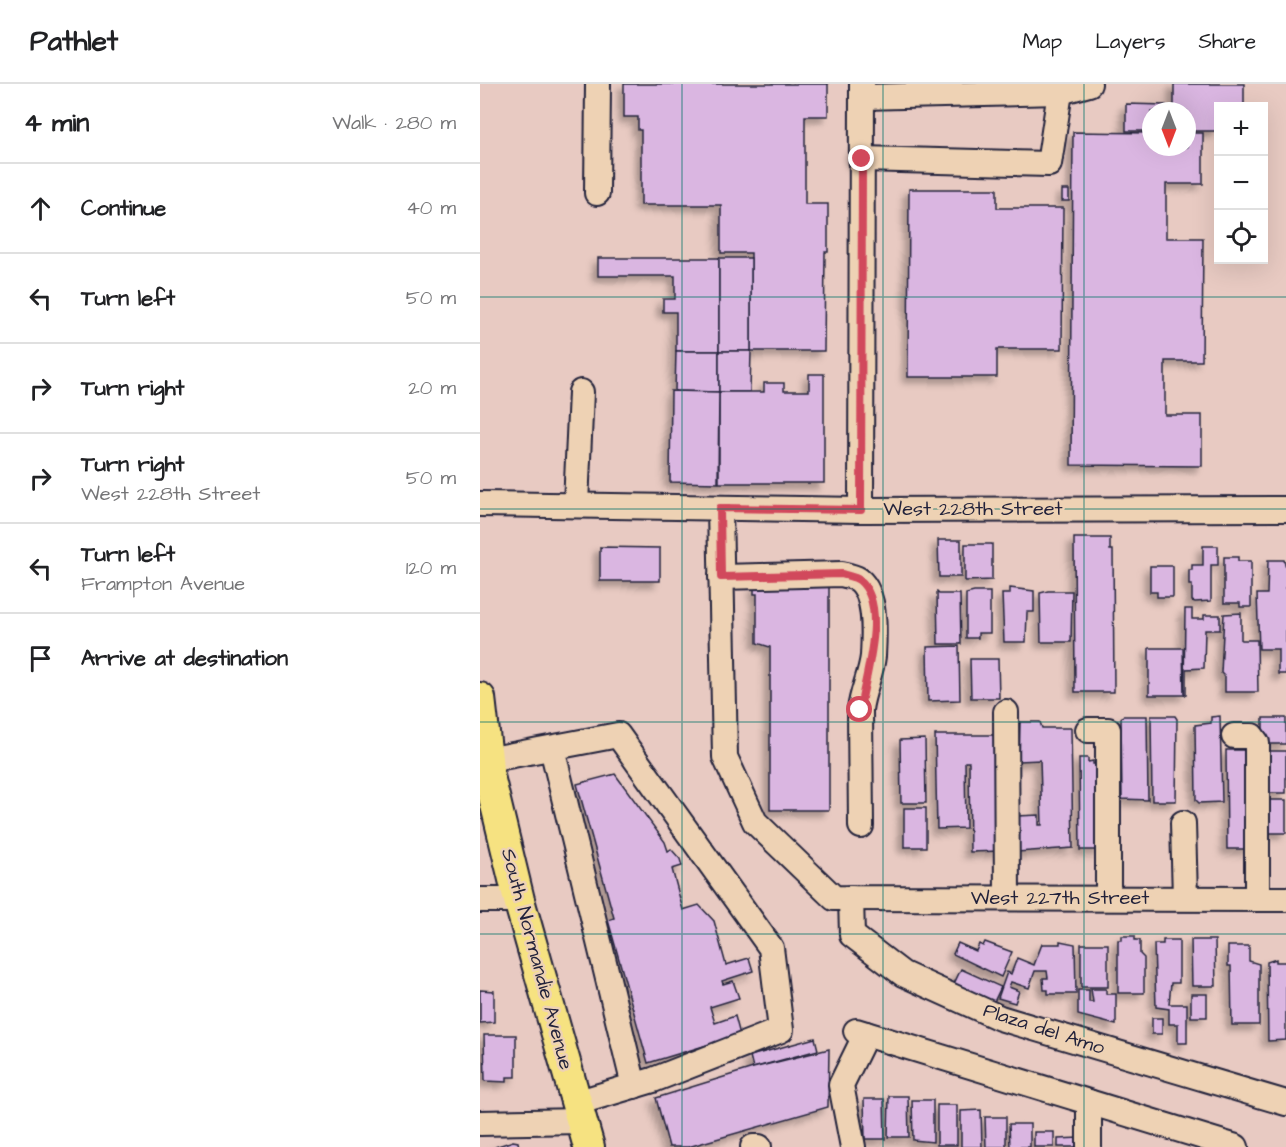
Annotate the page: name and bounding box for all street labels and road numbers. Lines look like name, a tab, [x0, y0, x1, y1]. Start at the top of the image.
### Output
street label: West 228th Street	[883, 495, 1063, 523]
street label: South Normandie Avenue	[494, 845, 580, 1073]
street label: West 227th Street	[971, 884, 1149, 912]
street label: Plaza del Amo	[980, 996, 1108, 1062]

